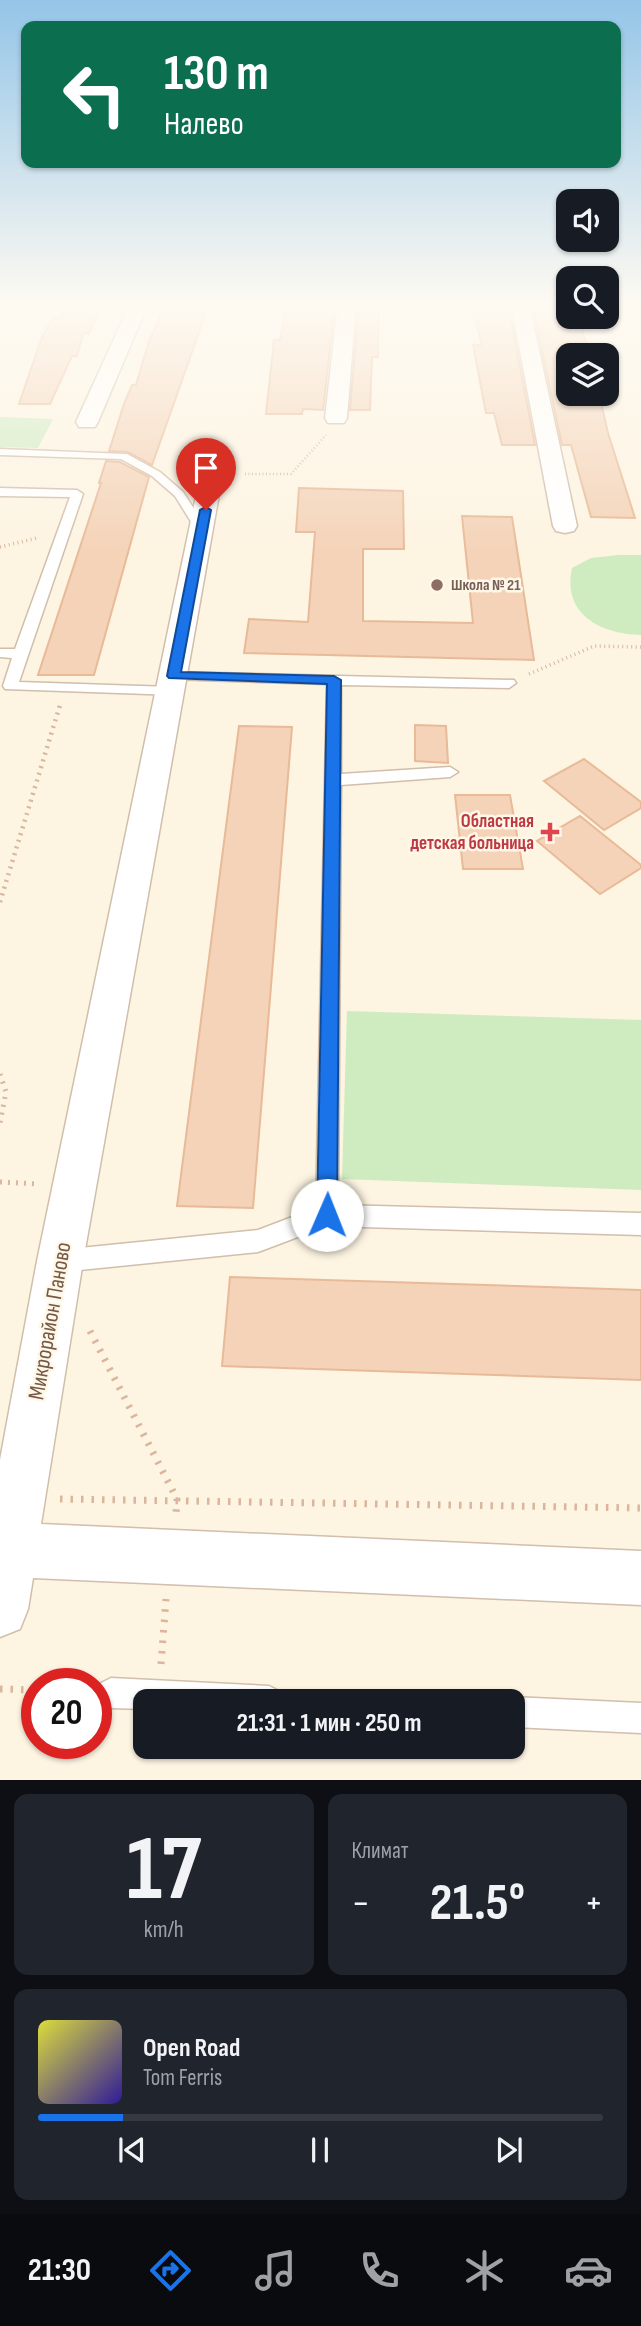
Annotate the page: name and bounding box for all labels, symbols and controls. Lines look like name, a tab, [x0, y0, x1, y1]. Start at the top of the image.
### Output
text: 130 m	[164, 45, 269, 104]
icon: left	[49, 49, 140, 140]
text: Налево	[164, 105, 244, 144]
map controls	[556, 189, 619, 406]
button: sound	[556, 189, 619, 252]
button: search	[556, 266, 619, 329]
button: layers	[556, 343, 619, 406]
pin	[176, 438, 236, 510]
icon: arrive	[187, 449, 225, 487]
place label: Школа № 21	[451, 576, 521, 595]
marker: Школа № 21	[429, 577, 445, 593]
place label: Областная детская больница	[410, 810, 534, 855]
marker: Областная детская больница	[540, 822, 560, 842]
position arrow	[290, 1178, 364, 1252]
street label: Микрорайон Паново	[22, 1240, 78, 1402]
speed limit sign: 20	[21, 1668, 112, 1759]
text: 21:31 · 1 мин · 250 m	[237, 1708, 421, 1739]
text: 17	[126, 1816, 201, 1925]
text: Климат	[352, 1837, 409, 1865]
text: 21.5°	[430, 1872, 525, 1935]
text: −	[352, 1881, 370, 1926]
text: +	[584, 1881, 603, 1926]
text: km/h	[144, 1916, 184, 1944]
text: Open Road	[143, 2033, 240, 2064]
text: Tom Ferris	[143, 2064, 222, 2092]
icon: previous	[113, 2131, 151, 2169]
icon: pause	[301, 2131, 339, 2169]
icon: next	[490, 2131, 528, 2169]
icon: directions	[146, 2246, 195, 2295]
icon: music	[251, 2246, 300, 2295]
icon: phone	[355, 2246, 404, 2295]
icon: climate	[460, 2246, 509, 2295]
icon: car	[564, 2246, 613, 2295]
text: 21:30	[28, 2251, 91, 2290]

